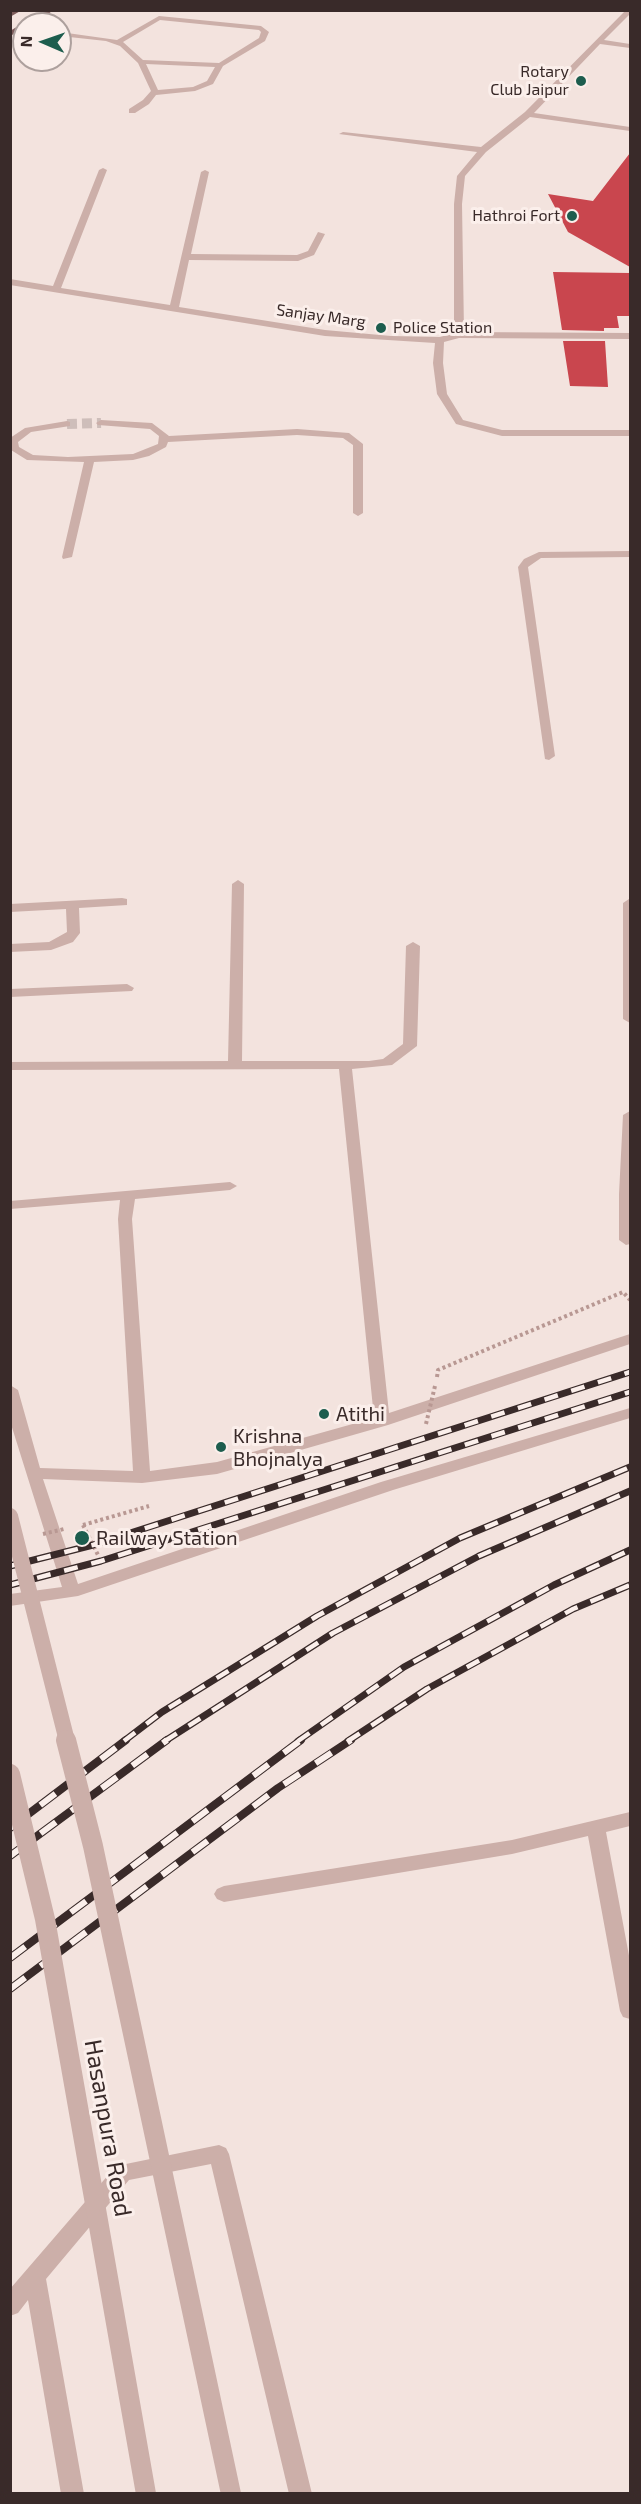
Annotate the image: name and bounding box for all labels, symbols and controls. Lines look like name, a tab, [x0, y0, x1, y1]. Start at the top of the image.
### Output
north arrow	[12, 12, 72, 72]
text: N	[16, 35, 35, 48]
place label: Rotary Club Jaipur	[490, 62, 569, 100]
marker: Rotary Club Jaipur	[574, 74, 588, 88]
place label: Hathroi Fort	[472, 206, 560, 226]
marker: Hathroi Fort	[565, 209, 579, 223]
street label: Sanjay Marg	[275, 300, 367, 332]
place label: Police Station	[393, 318, 492, 338]
marker: Police Station	[374, 321, 388, 335]
place label: Atithi	[336, 1402, 385, 1426]
marker: Atithi	[317, 1407, 331, 1421]
place label: Krishna Bhojnalya	[233, 1424, 323, 1471]
marker: Krishna Bhojnalya	[214, 1440, 228, 1454]
place label: Railway Station	[96, 1526, 238, 1550]
marker: Railway Station	[73, 1529, 91, 1547]
street label: Hasanpura Road	[78, 2037, 138, 2219]

